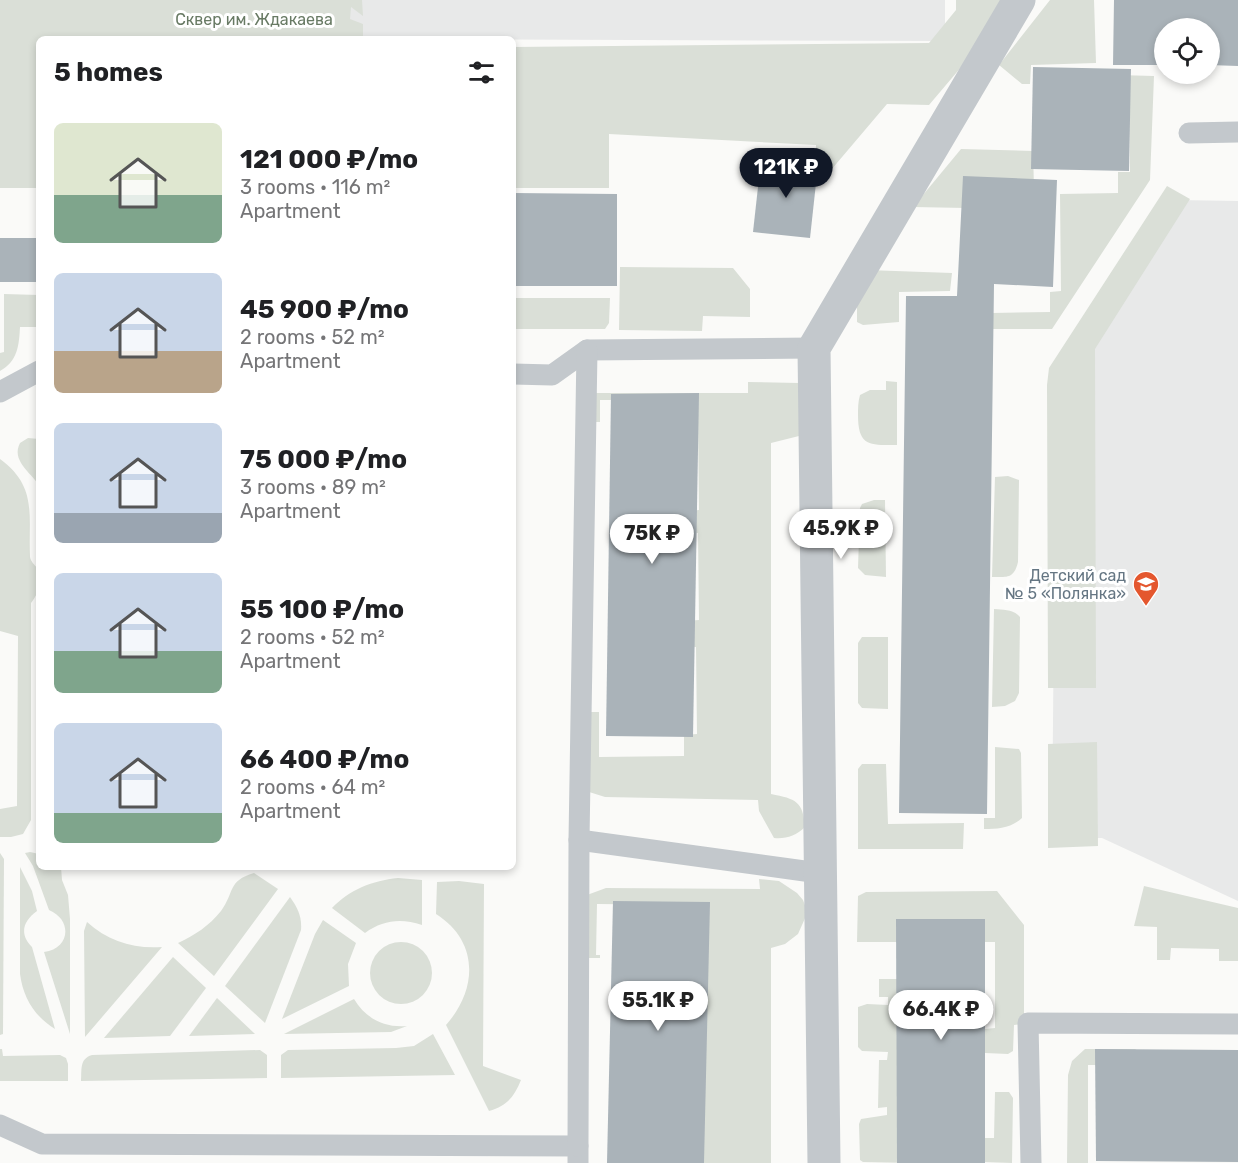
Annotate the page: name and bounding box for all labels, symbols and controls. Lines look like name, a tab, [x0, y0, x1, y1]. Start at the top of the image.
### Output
park label: Сквер им. Ждакаева	[175, 10, 333, 29]
map controls	[1154, 18, 1220, 84]
button: locate	[1154, 18, 1220, 84]
icon: filters	[465, 56, 498, 89]
text: 5 homes	[54, 57, 163, 88]
text: 121 000 ₽/mo	[240, 144, 418, 175]
icon: home	[102, 147, 174, 219]
pin: 121K ₽	[737, 148, 835, 199]
text: 121K ₽	[754, 155, 818, 179]
text: 3 rooms · 116 m²	[240, 175, 390, 199]
text: Apartment	[240, 199, 341, 223]
text: 45 900 ₽/mo	[240, 294, 409, 325]
icon: home	[102, 297, 174, 369]
text: 2 rooms · 52 m²	[240, 325, 385, 349]
text: Apartment	[240, 349, 341, 373]
text: 75 000 ₽/mo	[240, 444, 407, 475]
icon: home	[102, 447, 174, 519]
text: 3 rooms · 89 m²	[240, 475, 386, 499]
text: Apartment	[240, 499, 341, 523]
pin: 45.9K ₽	[786, 509, 896, 560]
pin: 75K ₽	[610, 514, 694, 565]
text: 45.9K ₽	[803, 516, 879, 540]
text: 75K ₽	[624, 521, 680, 545]
place label: Детский сад № 5 «Полянка»	[1005, 566, 1126, 603]
school or university icon: Детский сад № 5 «Полянка»	[1131, 569, 1161, 607]
text: 55 100 ₽/mo	[240, 594, 404, 625]
icon: home	[102, 597, 174, 669]
text: 2 rooms · 52 m²	[240, 625, 385, 649]
text: Apartment	[240, 649, 341, 673]
text: 66 400 ₽/mo	[240, 744, 409, 775]
icon: home	[102, 747, 174, 819]
text: 2 rooms · 64 m²	[240, 775, 385, 799]
text: Apartment	[240, 799, 341, 823]
pin: 55.1K ₽	[603, 981, 713, 1032]
text: 55.1K ₽	[622, 988, 694, 1012]
pin: 66.4K ₽	[886, 990, 996, 1041]
text: 66.4K ₽	[902, 997, 980, 1021]

